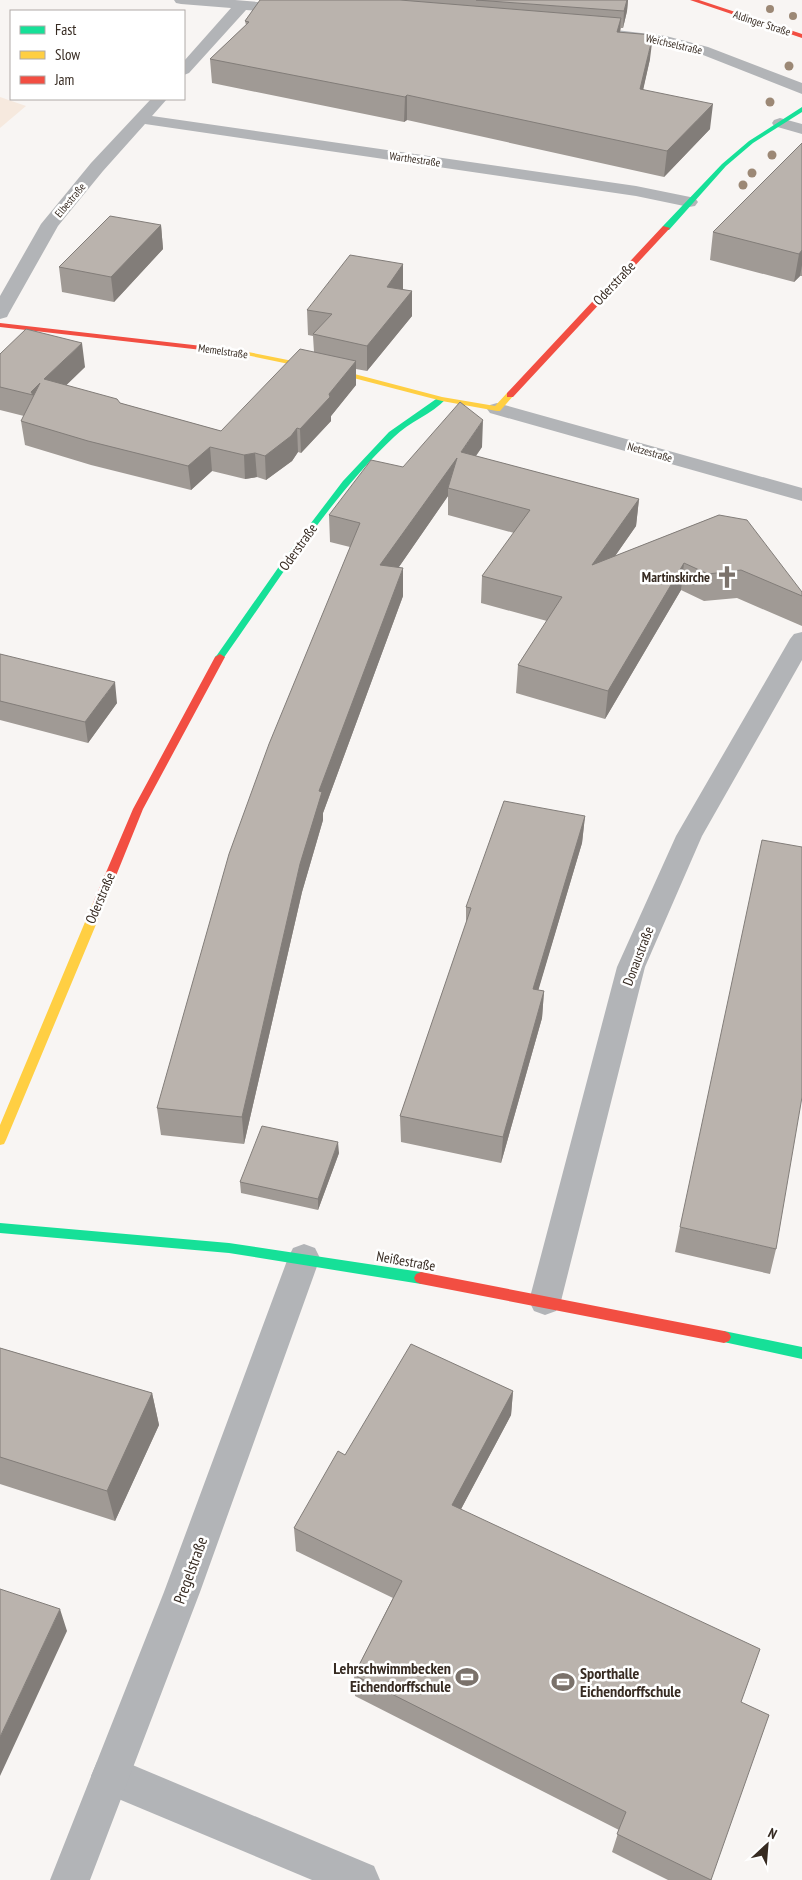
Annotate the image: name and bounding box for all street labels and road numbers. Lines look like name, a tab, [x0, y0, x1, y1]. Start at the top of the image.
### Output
street label: Aldinger Straße	[732, 7, 793, 39]
street label: Weichselstraße	[644, 31, 704, 57]
street label: Warthestraße	[389, 149, 442, 170]
street label: Elbestraße	[52, 180, 89, 220]
street label: Oderstraße	[589, 257, 639, 309]
street label: Memelstraße	[197, 341, 249, 361]
street label: Netzestraße	[626, 439, 674, 465]
street label: Oderstraße	[275, 520, 321, 574]
street label: Oderstraße	[81, 869, 119, 926]
street label: Donaustraße	[619, 924, 658, 988]
street label: Neißestraße	[375, 1247, 437, 1275]
street label: Pregelstraße	[169, 1534, 211, 1606]

